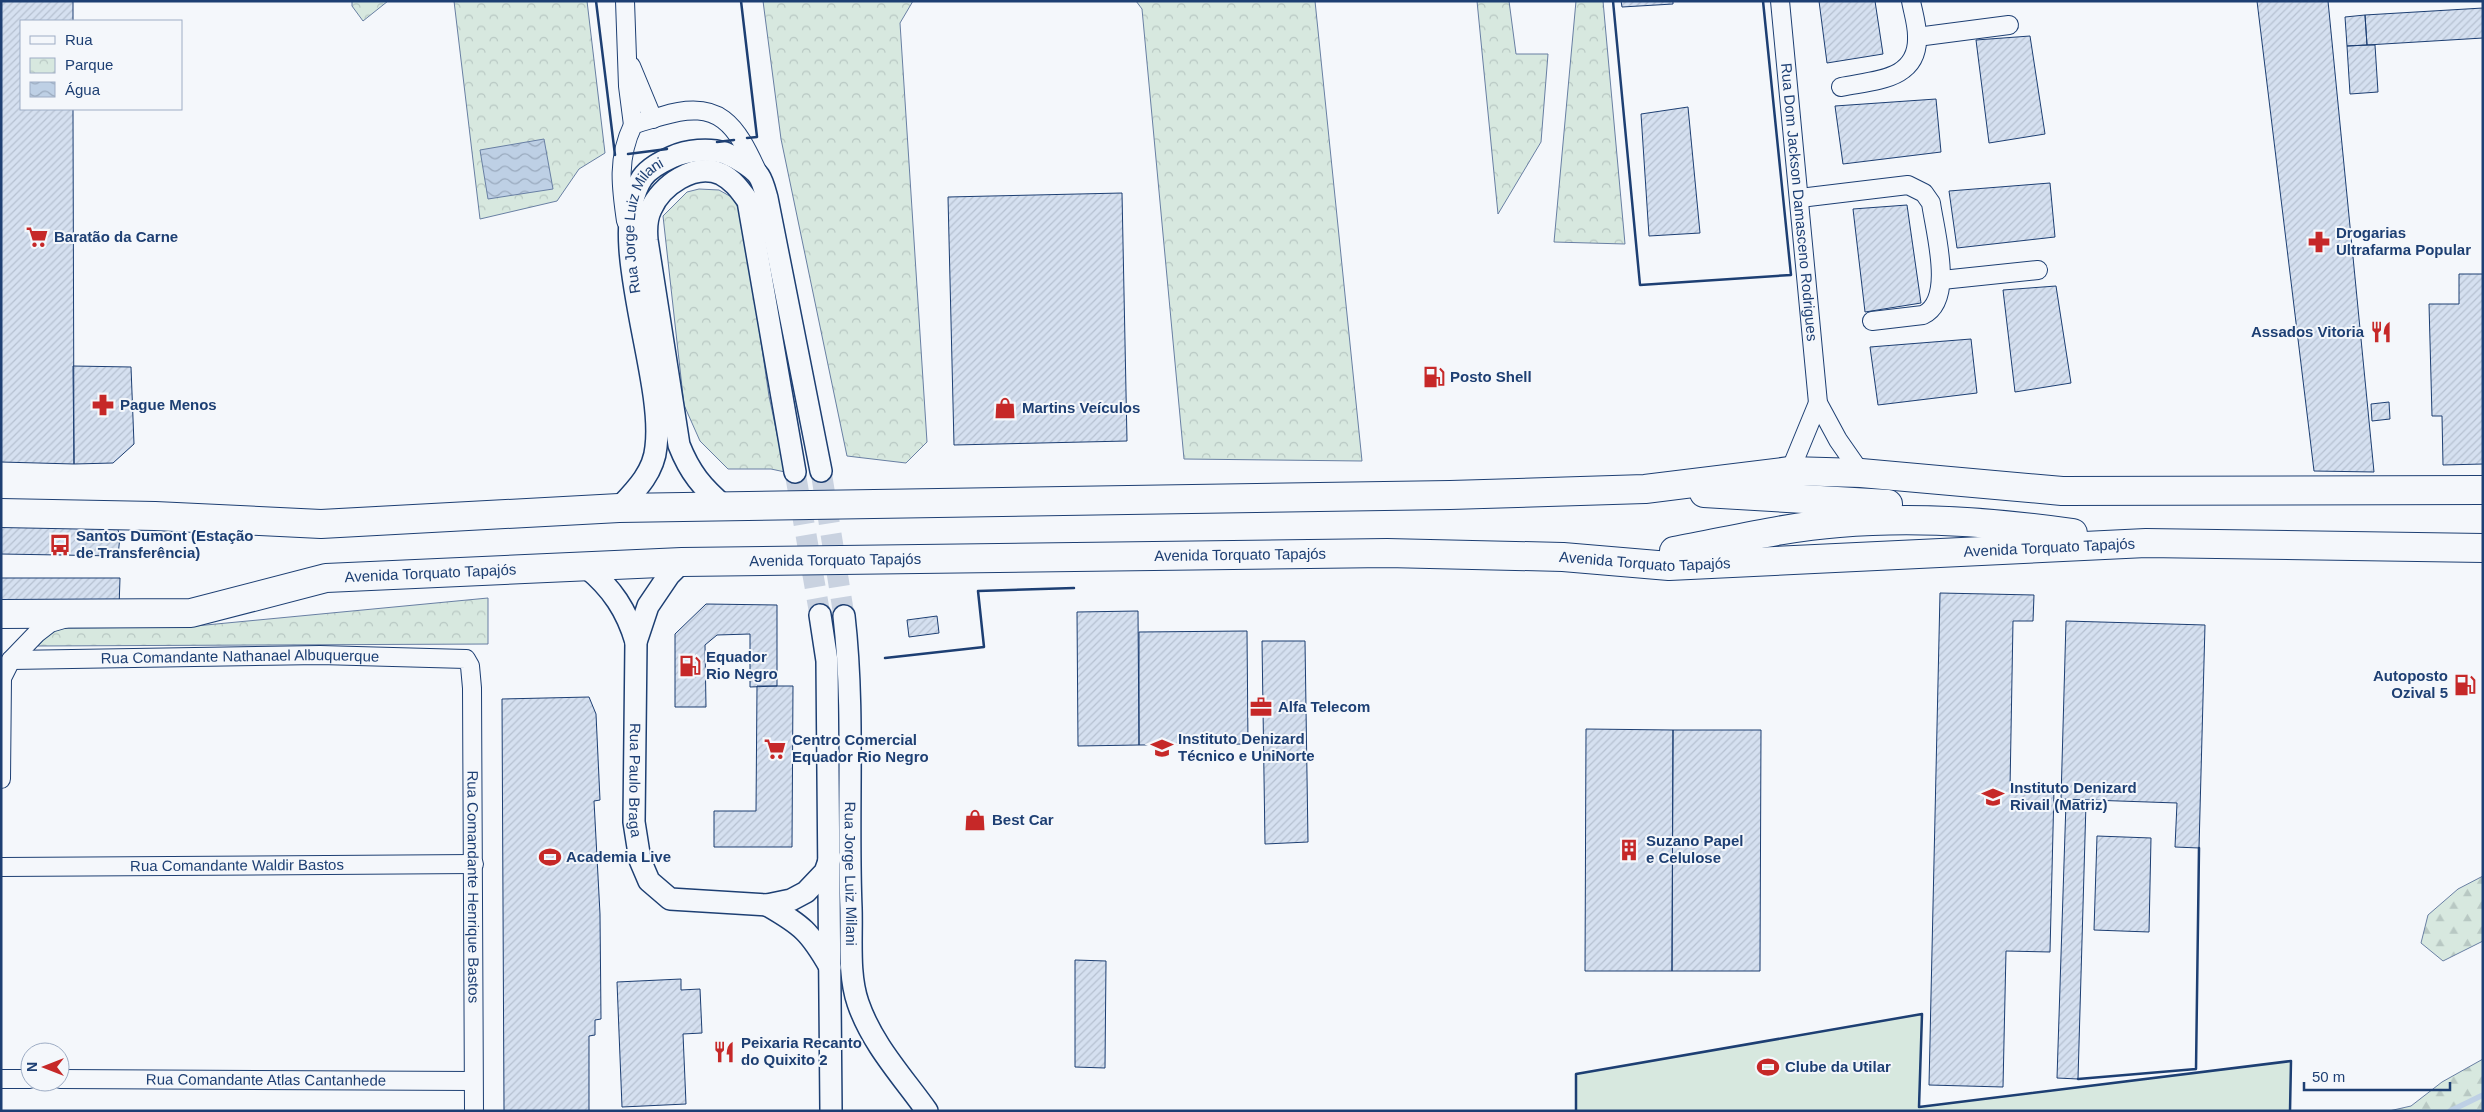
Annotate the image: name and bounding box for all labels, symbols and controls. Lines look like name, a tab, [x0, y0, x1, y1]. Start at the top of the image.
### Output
legend	[20, 20, 182, 110]
text: Rua	[65, 31, 93, 48]
text: Parque	[65, 56, 113, 73]
street label: Rua Dom Jackson Damasceno Rodrigues	[1778, 62, 1821, 342]
text: Água	[65, 81, 101, 98]
street label: Rua Jorge Luiz Milani	[620, 154, 666, 295]
supermarket icon: Baratão da Carne	[24, 224, 50, 250]
place label: Drogarias Ultrafarma Popular	[2336, 224, 2471, 258]
place label: Baratão da Carne	[54, 228, 178, 245]
pharmacy icon: Drogarias Ultrafarma Popular	[2306, 229, 2332, 255]
restaurant icon: Assados Vitoria	[2368, 319, 2394, 345]
place label: Assados Vitoria	[2251, 323, 2365, 340]
fuel station icon: Posto Shell	[1421, 364, 1447, 390]
place label: Posto Shell	[1450, 368, 1532, 385]
pharmacy icon: Pague Menos	[90, 392, 116, 418]
shop icon: Martins Veículos	[992, 395, 1018, 421]
place label: Pague Menos	[120, 396, 217, 413]
place label: Martins Veículos	[1022, 399, 1140, 416]
place label: Santos Dumont (Estação de Transferência)	[76, 527, 254, 561]
bus stop icon: Santos Dumont (Estação de Transferência)	[47, 532, 73, 558]
street label: Avenida Torquato Tapajós	[1963, 535, 2135, 560]
street label: Avenida Torquato Tapajós	[1154, 545, 1326, 564]
street label: Avenida Torquato Tapajós	[1558, 548, 1731, 574]
street label: Avenida Torquato Tapajós	[749, 550, 921, 569]
street label: Avenida Torquato Tapajós	[344, 560, 517, 585]
street label: Rua Comandante Nathanael Albuquerque	[101, 646, 380, 667]
place label: Equador Rio Negro	[706, 648, 778, 682]
fuel station icon: Equador Rio Negro	[677, 653, 703, 679]
place label: Autoposto Ozival 5	[2373, 667, 2448, 701]
fuel station icon: Autoposto Ozival 5	[2452, 672, 2478, 698]
office icon: Alfa Telecom	[1248, 694, 1274, 720]
place label: Alfa Telecom	[1278, 698, 1370, 715]
street label: Rua Paulo Braga	[626, 723, 645, 839]
place label: Instituto Denizard Técnico e UniNorte	[1178, 730, 1315, 764]
place label: Centro Comercial Equador Rio Negro	[792, 731, 929, 765]
school or university icon: Instituto Denizard Técnico e UniNorte	[1149, 735, 1175, 761]
supermarket icon: Centro Comercial Equador Rio Negro	[762, 736, 788, 762]
street label: Rua Comandante Henrique Bastos	[464, 770, 482, 1003]
place label: Instituto Denizard Rivail (Matriz)	[2010, 779, 2137, 813]
school or university icon: Instituto Denizard Rivail (Matriz)	[1980, 784, 2006, 810]
street label: Rua Jorge Luiz Milani	[842, 802, 860, 946]
shop icon: Best Car	[962, 807, 988, 833]
place label: Best Car	[992, 811, 1054, 828]
place label: Suzano Papel e Celulose	[1646, 832, 1744, 866]
building icon: Suzano Papel e Celulose	[1616, 837, 1642, 863]
sports icon: Academia Live	[537, 844, 563, 870]
place label: Academia Live	[566, 848, 671, 865]
street label: Rua Comandante Waldir Bastos	[130, 856, 344, 874]
place label: Peixaria Recanto do Quixito 2	[741, 1034, 862, 1068]
restaurant icon: Peixaria Recanto do Quixito 2	[711, 1039, 737, 1065]
north arrow	[20, 1042, 70, 1092]
sports icon: Clube da Utilar	[1755, 1054, 1781, 1080]
place label: Clube da Utilar	[1785, 1058, 1891, 1075]
scale bar	[2304, 1060, 2450, 1092]
text: N	[24, 1062, 40, 1072]
text: 50 m	[2312, 1068, 2345, 1085]
street label: Rua Comandante Atlas Cantanhede	[146, 1070, 386, 1089]

